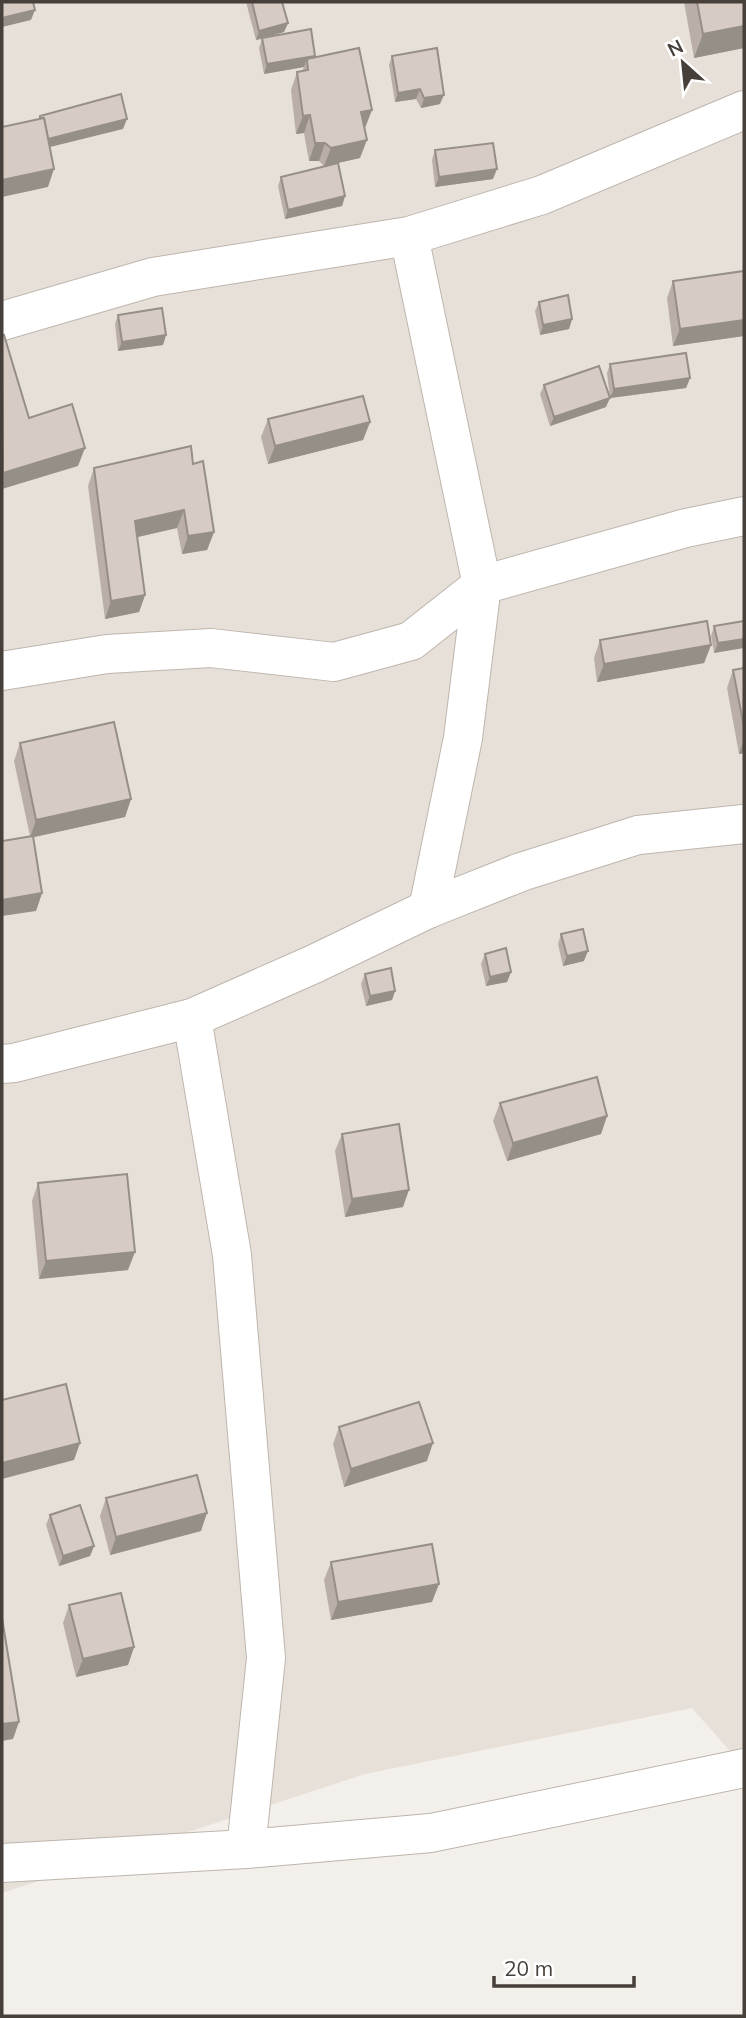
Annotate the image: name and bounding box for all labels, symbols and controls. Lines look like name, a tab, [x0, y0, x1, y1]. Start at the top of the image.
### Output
north arrow	[648, 28, 718, 98]
text: N	[663, 34, 687, 62]
scale bar	[494, 1944, 634, 1988]
text: 20 m	[504, 1955, 553, 1981]

